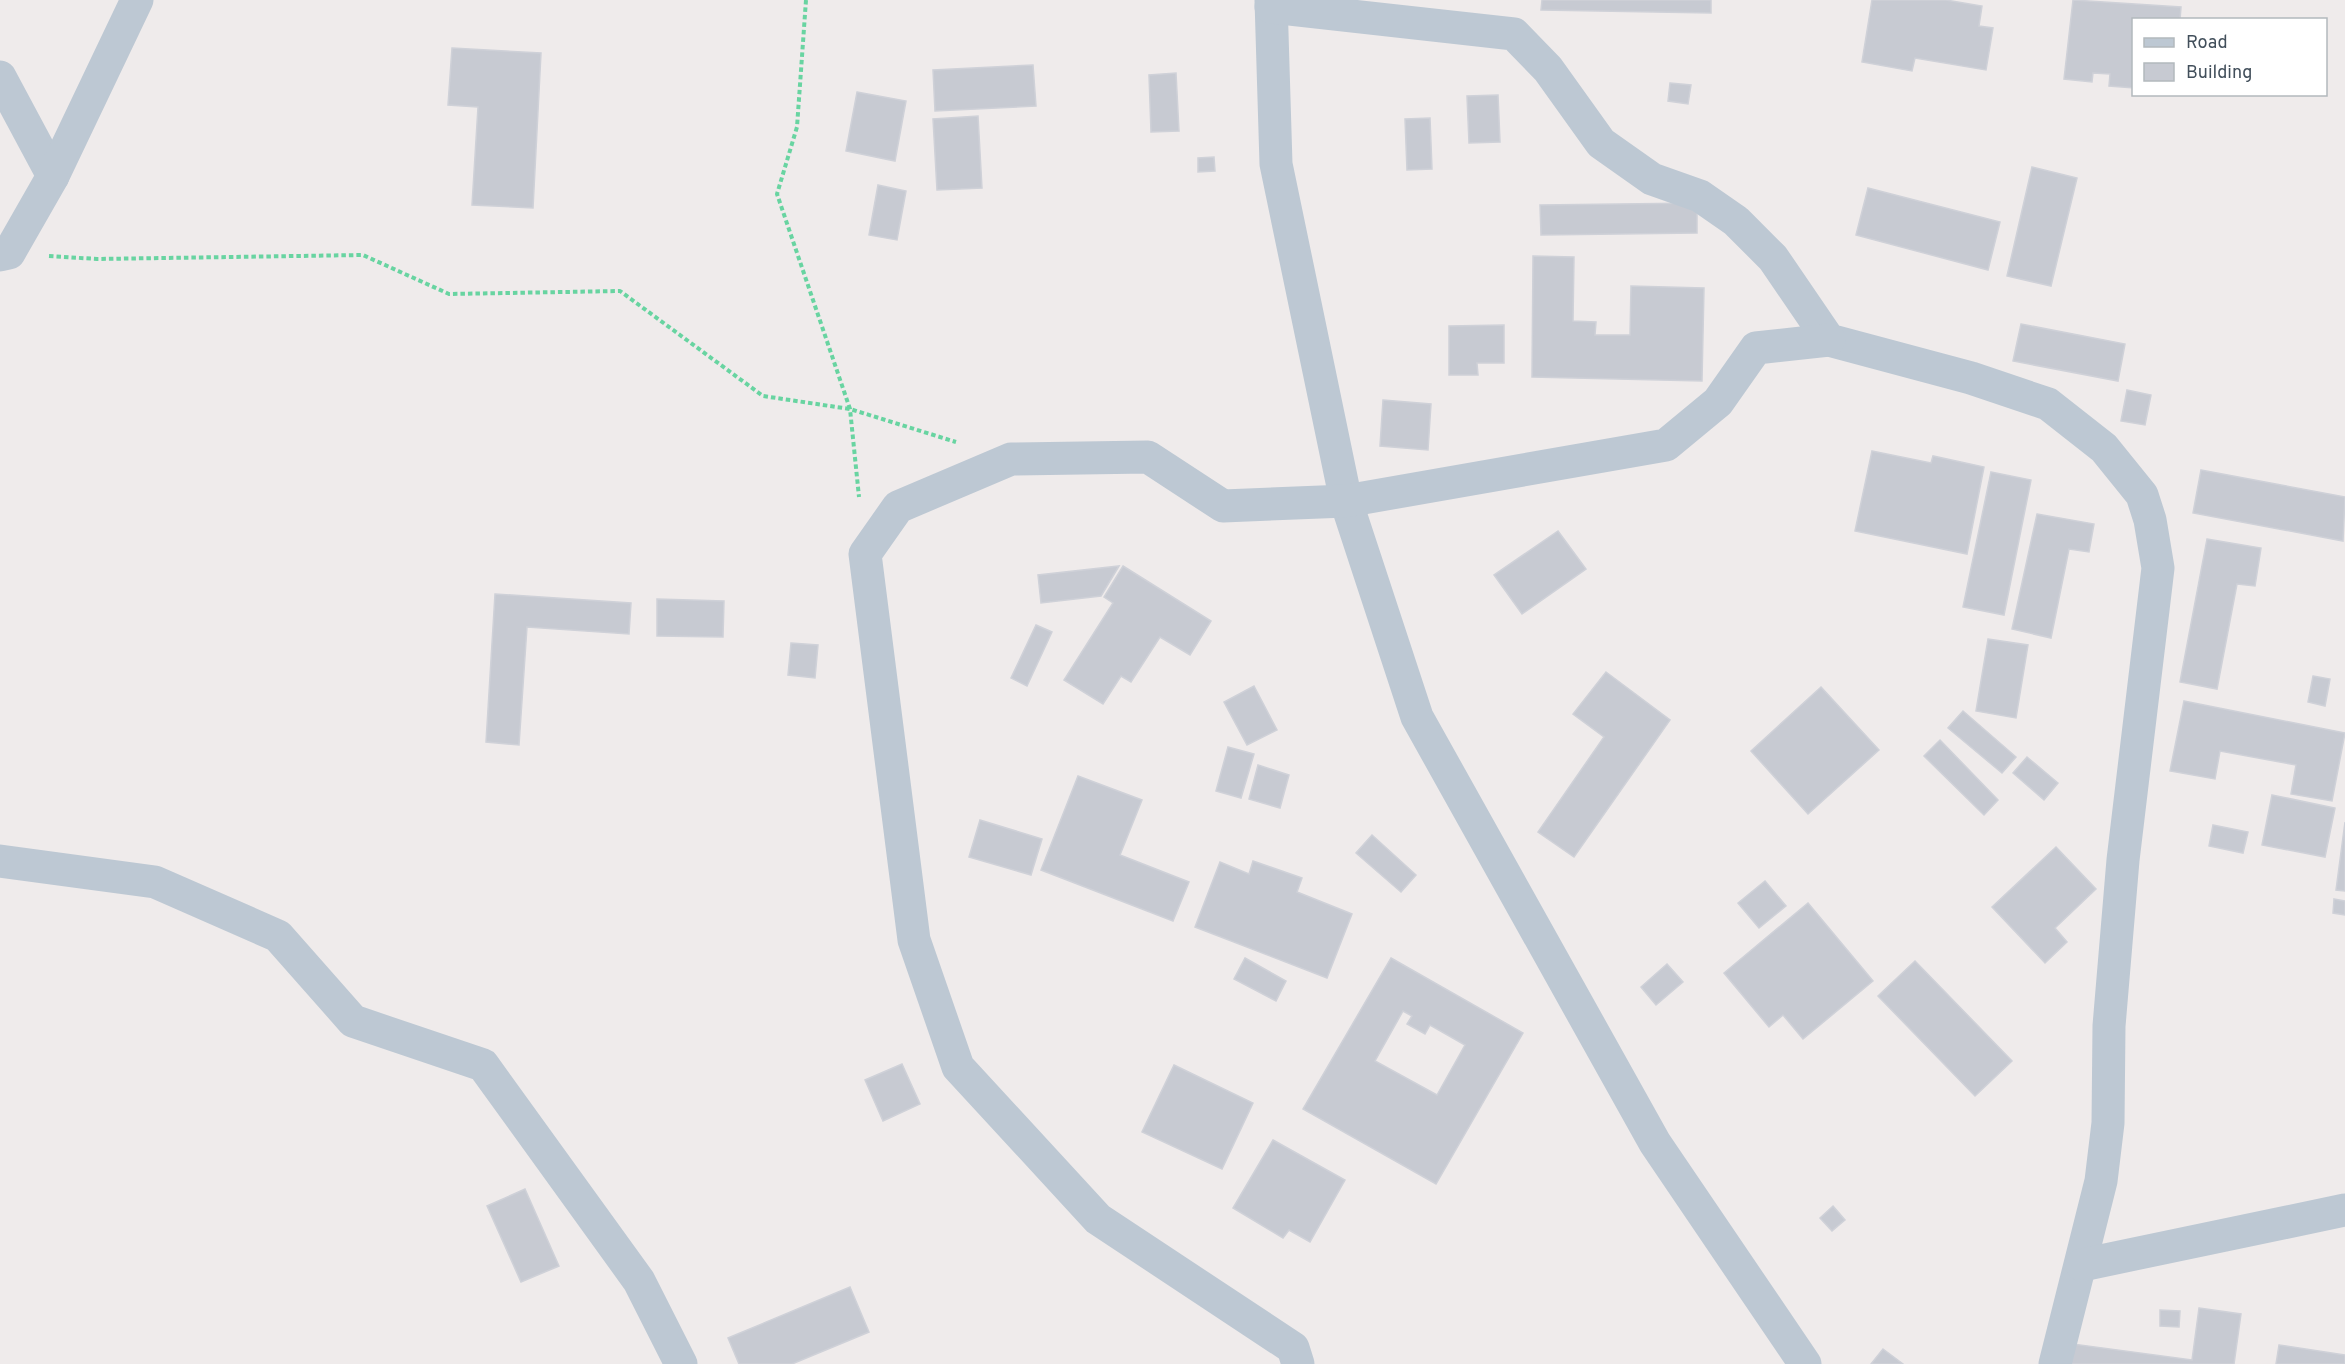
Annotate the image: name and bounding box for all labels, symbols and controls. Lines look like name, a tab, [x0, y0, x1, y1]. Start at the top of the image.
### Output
legend	[2132, 18, 2327, 96]
text: Road	[2186, 32, 2228, 55]
text: Building	[2186, 62, 2252, 85]

